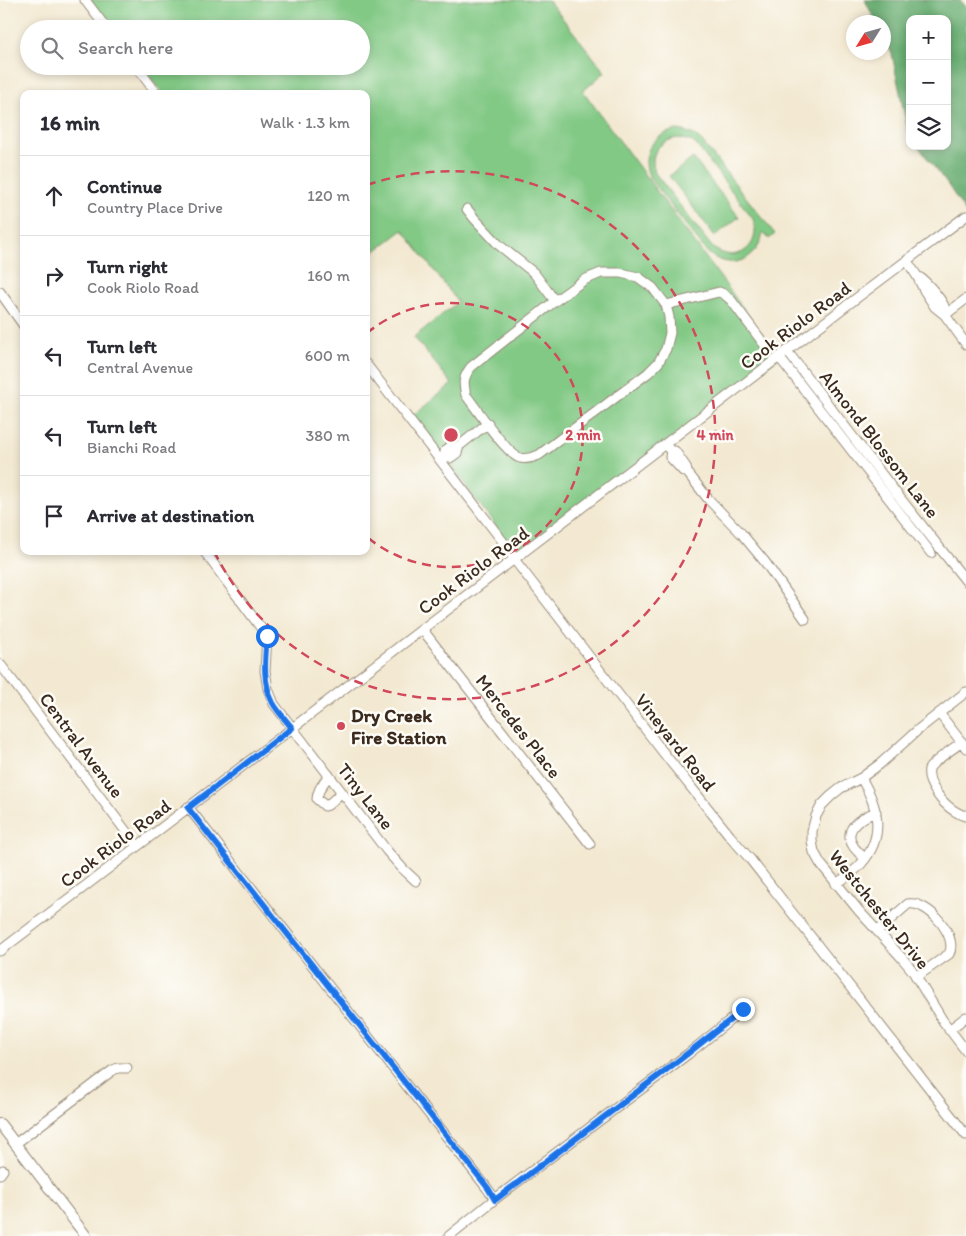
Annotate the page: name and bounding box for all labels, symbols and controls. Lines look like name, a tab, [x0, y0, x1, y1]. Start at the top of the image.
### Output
north arrow	[846, 15, 891, 60]
map controls	[906, 15, 951, 150]
button: +	[906, 15, 951, 60]
search box	[20, 20, 370, 75]
icon: search	[38, 34, 66, 62]
text: Search here	[78, 36, 173, 59]
button: −	[906, 60, 951, 105]
button: layers	[906, 105, 951, 150]
text: 16 min	[40, 110, 100, 135]
text: Walk · 1.3 km	[260, 113, 350, 132]
text: Continue	[87, 175, 162, 198]
icon: ahead	[40, 182, 68, 210]
text: 120 m	[307, 186, 350, 205]
text: Country Place Drive	[87, 198, 223, 217]
text: Turn right	[87, 255, 168, 278]
icon: right	[40, 262, 68, 290]
text: 160 m	[307, 266, 350, 285]
street label: Cook Riolo Road	[735, 276, 856, 375]
text: Cook Riolo Road	[87, 278, 199, 297]
text: Turn left	[87, 335, 157, 358]
icon: left	[40, 342, 68, 370]
text: 600 m	[305, 346, 350, 365]
text: Central Avenue	[87, 358, 193, 377]
street label: Almond Blossom Lane	[815, 366, 944, 523]
text: Turn left	[87, 415, 157, 438]
icon: left	[40, 422, 68, 450]
text: 380 m	[306, 426, 350, 445]
centre of rings	[442, 426, 460, 444]
text: 2 min	[565, 426, 602, 444]
text: 4 min	[697, 426, 734, 444]
text: Bianchi Road	[87, 438, 176, 457]
icon: arrive	[40, 502, 68, 530]
text: Arrive at destination	[87, 504, 254, 527]
street label: Cook Riolo Road	[413, 521, 534, 620]
route start	[256, 625, 279, 648]
street label: Mercedes Place	[471, 670, 566, 783]
street label: Central Avenue	[34, 688, 129, 803]
street label: Vineyard Road	[630, 689, 721, 796]
place label: Dry Creek Fire Station	[351, 704, 447, 749]
marker: Dry Creek Fire Station	[335, 720, 347, 732]
street label: Tiny Lane	[332, 758, 399, 834]
street label: Cook Riolo Road	[55, 794, 176, 893]
street label: Westchester Drive	[824, 845, 935, 974]
route end	[732, 998, 755, 1021]

